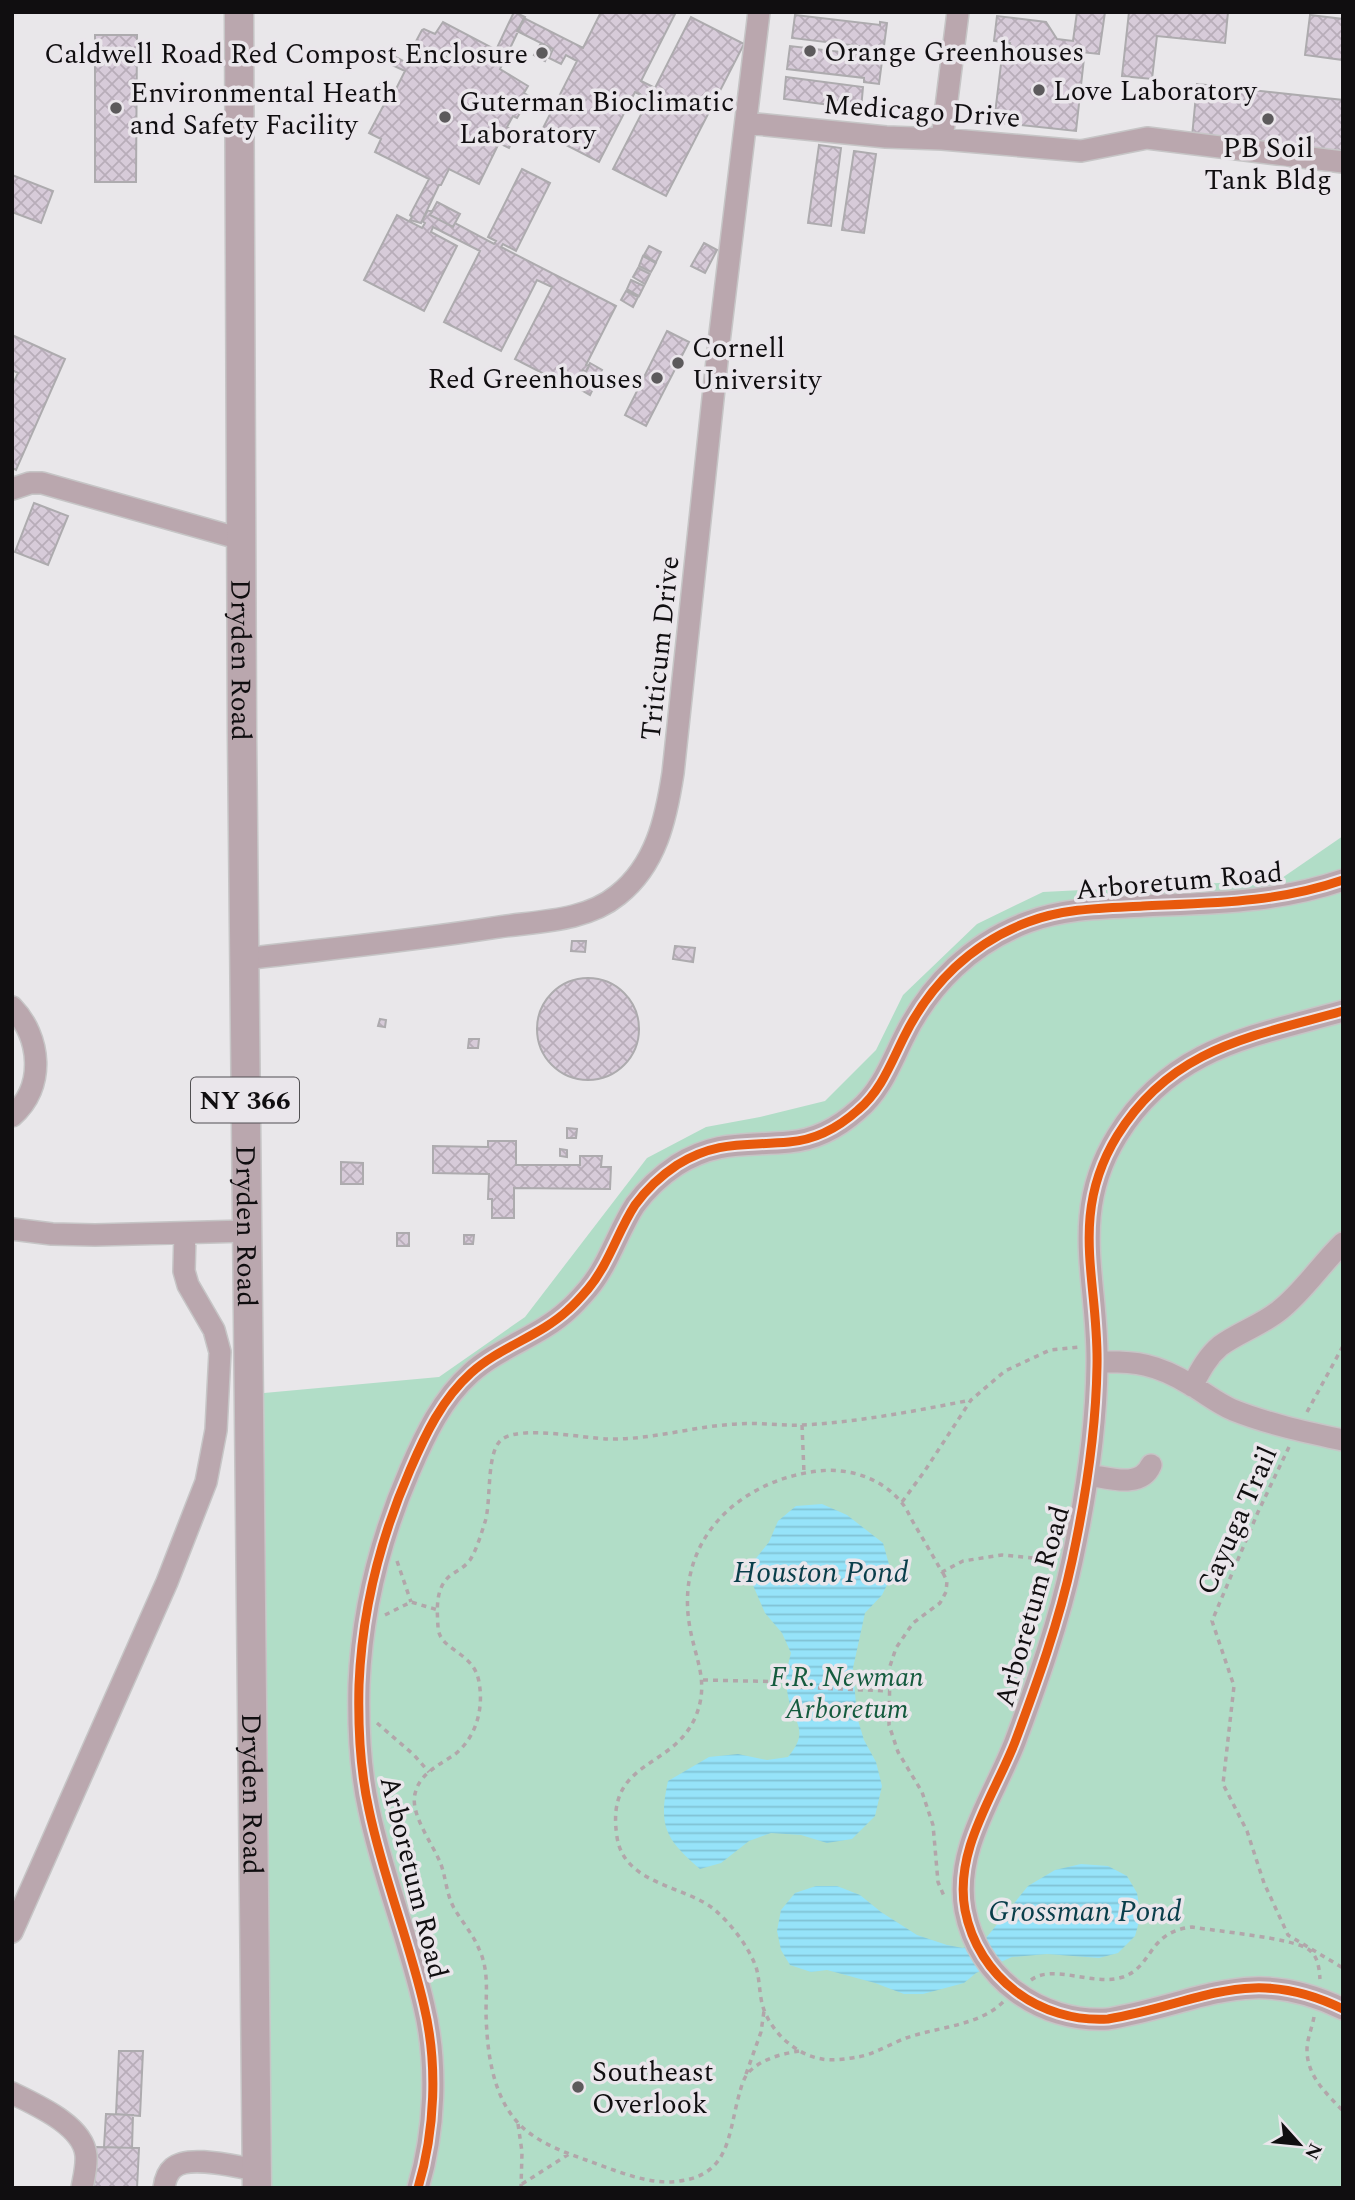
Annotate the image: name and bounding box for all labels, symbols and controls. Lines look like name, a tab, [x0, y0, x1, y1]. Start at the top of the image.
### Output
place label: Orange Greenhouses	[824, 31, 1084, 74]
place label: Caldwell Road Red Compost Enclosure	[44, 33, 528, 76]
marker: Orange Greenhouses	[802, 43, 818, 59]
marker: Caldwell Road Red Compost Enclosure	[534, 45, 550, 61]
place label: Love Laboratory	[1053, 70, 1258, 113]
place label: Environmental Heath and Safety Facility	[130, 72, 398, 147]
place label: Guterman Bioclimatic Laboratory	[459, 81, 734, 156]
marker: Love Laboratory	[1031, 82, 1047, 98]
street label: Medicago Drive	[822, 83, 1022, 140]
marker: Environmental Heath and Safety Facility	[108, 100, 124, 116]
marker: Guterman Bioclimatic Laboratory	[437, 109, 453, 125]
marker: PB Soil Tank Bldg	[1260, 111, 1276, 127]
place label: PB Soil Tank Bldg	[1204, 127, 1332, 202]
place label: Cornell University	[692, 327, 823, 402]
marker: Cornell University	[670, 355, 686, 371]
place label: Red Greenhouses	[427, 358, 643, 401]
marker: Red Greenhouses	[649, 370, 665, 386]
street label: Triticum Drive	[629, 554, 692, 743]
street label: Dryden Road	[218, 579, 262, 741]
street label: Arboretum Road	[1074, 851, 1284, 912]
road number: NY 366	[191, 1078, 299, 1122]
street label: Dryden Road	[223, 1145, 268, 1307]
street label: Cayuga Trail	[1185, 1439, 1289, 1602]
street label: Arboretum Road	[983, 1501, 1082, 1712]
water label: Houston Pond	[733, 1550, 909, 1596]
park label: F.R. Newman Arboretum	[770, 1656, 924, 1731]
street label: Dryden Road	[229, 1713, 274, 1875]
street label: Arboretum Road	[368, 1771, 460, 1983]
water label: Grossman Pond	[988, 1889, 1182, 1935]
place label: Southeast Overlook	[592, 2051, 714, 2126]
marker: Southeast Overlook	[570, 2079, 586, 2095]
north arrow	[1264, 2109, 1334, 2179]
text: N	[1296, 2138, 1329, 2165]

